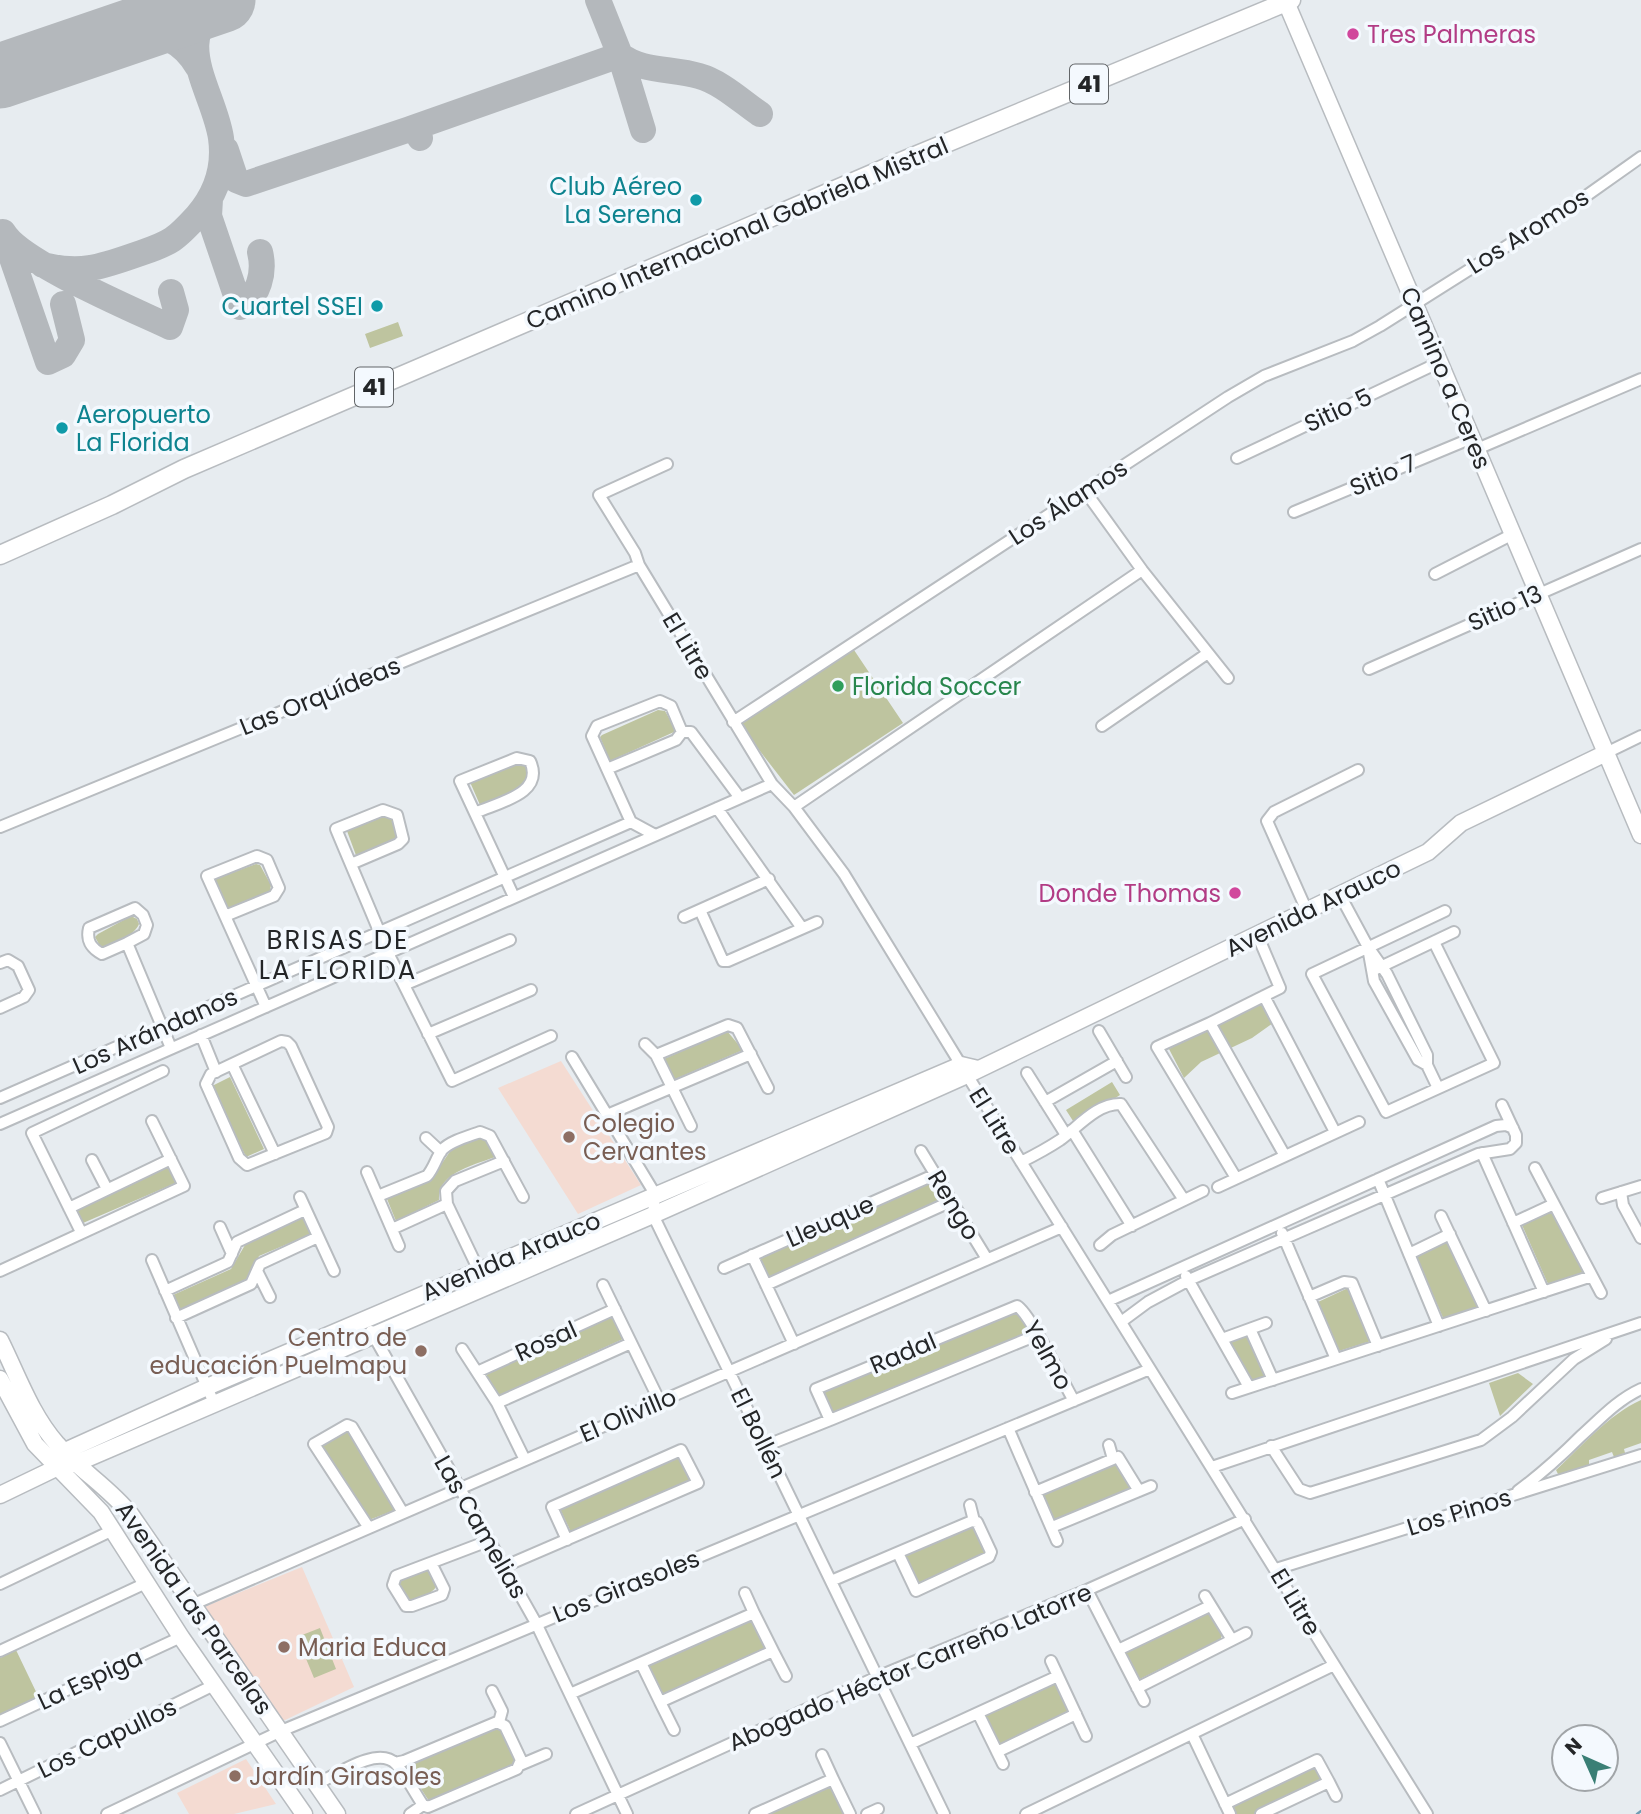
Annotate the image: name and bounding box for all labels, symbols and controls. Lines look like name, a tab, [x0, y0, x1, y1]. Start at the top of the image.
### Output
place label: Tres Palmeras	[1367, 18, 1536, 51]
marker: Tres Palmeras	[1345, 26, 1361, 42]
road number: 41	[1070, 64, 1108, 104]
street label: Camino Internacional Gabriela Mistral	[521, 129, 953, 337]
place label: Club Aéreo La Serena	[549, 170, 682, 231]
street label: Los Aromos	[1461, 181, 1595, 281]
marker: Club Aéreo La Serena	[688, 192, 704, 208]
street label: Camino a Ceres	[1393, 282, 1499, 474]
place label: Cuartel SSEI	[222, 290, 363, 323]
marker: Cuartel SSEI	[369, 298, 385, 314]
road number: 41	[355, 368, 393, 406]
street label: Sitio 5	[1299, 380, 1377, 440]
place label: Aeropuerto La Florida	[76, 398, 211, 459]
marker: Aeropuerto La Florida	[54, 420, 70, 436]
street label: Sitio 7	[1345, 446, 1421, 504]
street label: Los Álamos	[1002, 451, 1134, 553]
street label: Sitio 13	[1463, 577, 1547, 639]
street label: El Litre	[655, 606, 721, 686]
street label: Las Orquídeas	[235, 649, 405, 743]
place label: Florida Soccer	[852, 670, 1022, 703]
marker: Florida Soccer	[830, 678, 846, 694]
street label: Avenida Arauco	[1220, 851, 1406, 965]
place label: Donde Thomas	[1039, 877, 1221, 910]
marker: Donde Thomas	[1227, 885, 1243, 901]
district label: BRISAS DE LA FLORIDA	[259, 922, 417, 988]
street label: Los Arándanos	[67, 980, 243, 1082]
street label: El Litre	[962, 1081, 1028, 1161]
place label: Colegio Cervantes	[583, 1107, 707, 1168]
marker: Colegio Cervantes	[561, 1129, 577, 1145]
street label: Rengo	[920, 1164, 988, 1246]
street label: Lleuque	[781, 1187, 879, 1255]
street label: Avenida Arauco	[417, 1203, 605, 1309]
street label: Rosal	[510, 1313, 582, 1369]
street label: Yelmo	[1015, 1314, 1081, 1396]
place label: Centro de educación Puelmapu	[150, 1321, 407, 1382]
street label: Radal	[865, 1324, 941, 1382]
marker: Centro de educación Puelmapu	[413, 1343, 429, 1359]
street label: El Olivillo	[575, 1380, 681, 1450]
street label: El Bollén	[723, 1382, 795, 1484]
street label: Las Camelias	[427, 1449, 535, 1605]
street label: Los Pinos	[1403, 1480, 1515, 1544]
street label: Avenida Las Parcelas	[108, 1495, 280, 1721]
street label: Los Girasoles	[548, 1542, 704, 1630]
street label: El Litre	[1263, 1562, 1329, 1642]
street label: Abogado Héctor Carreño Latorre	[723, 1575, 1097, 1759]
place label: Maria Educa	[298, 1631, 447, 1664]
marker: Maria Educa	[276, 1639, 292, 1655]
street label: La Espiga	[32, 1640, 148, 1718]
street label: Los Capullos	[32, 1690, 182, 1786]
north arrow	[1550, 1723, 1620, 1793]
text: N	[1559, 1732, 1588, 1761]
place label: Jardín Girasoles	[249, 1760, 442, 1793]
marker: Jardín Girasoles	[227, 1768, 243, 1784]

